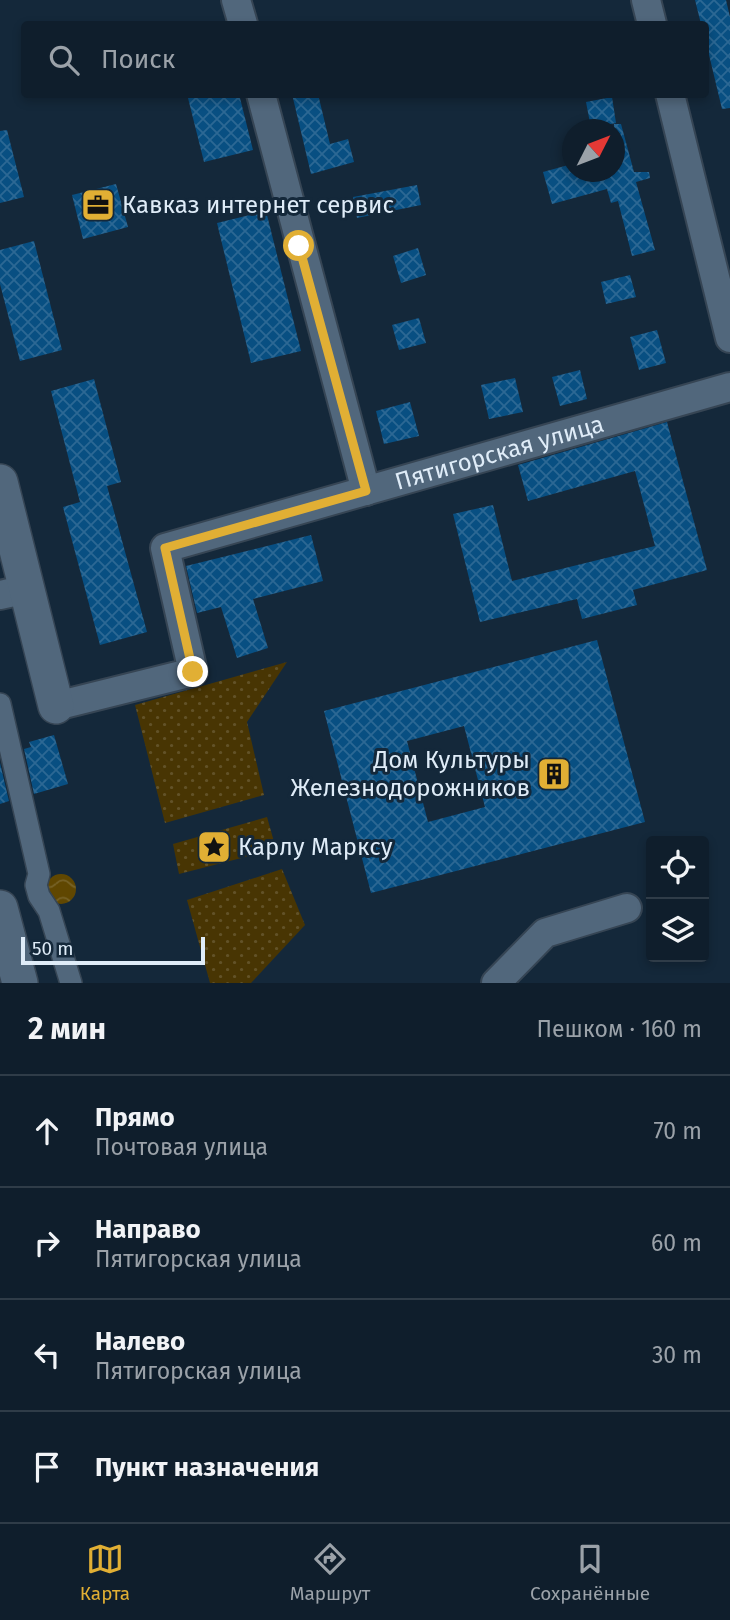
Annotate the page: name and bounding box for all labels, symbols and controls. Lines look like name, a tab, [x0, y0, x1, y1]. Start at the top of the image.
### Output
search box	[21, 21, 709, 98]
icon: search	[45, 41, 83, 79]
text: Поиск	[101, 44, 175, 75]
north arrow	[562, 119, 625, 182]
office icon: Кавказ интернет сервис	[79, 186, 117, 224]
place label: Кавказ интернет сервис	[122, 191, 394, 219]
route start	[283, 230, 314, 261]
street label: Пятигорская улица	[392, 410, 607, 496]
route end	[177, 656, 208, 687]
place label: Дом Культуры Железнодорожников	[290, 746, 530, 802]
building icon: Дом Культуры Железнодорожников	[535, 755, 573, 793]
place icon: Карлу Марксу	[195, 828, 233, 866]
place label: Карлу Марксу	[238, 833, 393, 861]
map controls	[646, 836, 709, 962]
button: locate	[646, 836, 709, 899]
button: layers	[646, 899, 709, 962]
scale bar	[21, 934, 205, 966]
text: 50 m	[32, 937, 73, 960]
text: 2 мин	[28, 1011, 106, 1047]
text: Пешком · 160 m	[536, 1015, 702, 1043]
text: Прямо	[95, 1102, 175, 1133]
icon: ahead	[28, 1112, 66, 1150]
text: 70 m	[653, 1117, 702, 1145]
text: Почтовая улица	[95, 1133, 268, 1161]
text: Направо	[95, 1214, 201, 1245]
icon: right	[28, 1224, 66, 1262]
text: 60 m	[651, 1229, 702, 1257]
text: Пятигорская улица	[95, 1245, 302, 1273]
text: Налево	[95, 1326, 185, 1357]
icon: left	[28, 1336, 66, 1374]
text: 30 m	[652, 1341, 702, 1369]
text: Пятигорская улица	[95, 1357, 302, 1385]
icon: arrive	[28, 1448, 66, 1486]
text: Пункт назначения	[95, 1452, 319, 1483]
tab: Карта	[80, 1540, 130, 1605]
tab: Маршрут	[290, 1540, 370, 1605]
tab: Сохранённые	[530, 1540, 650, 1605]

